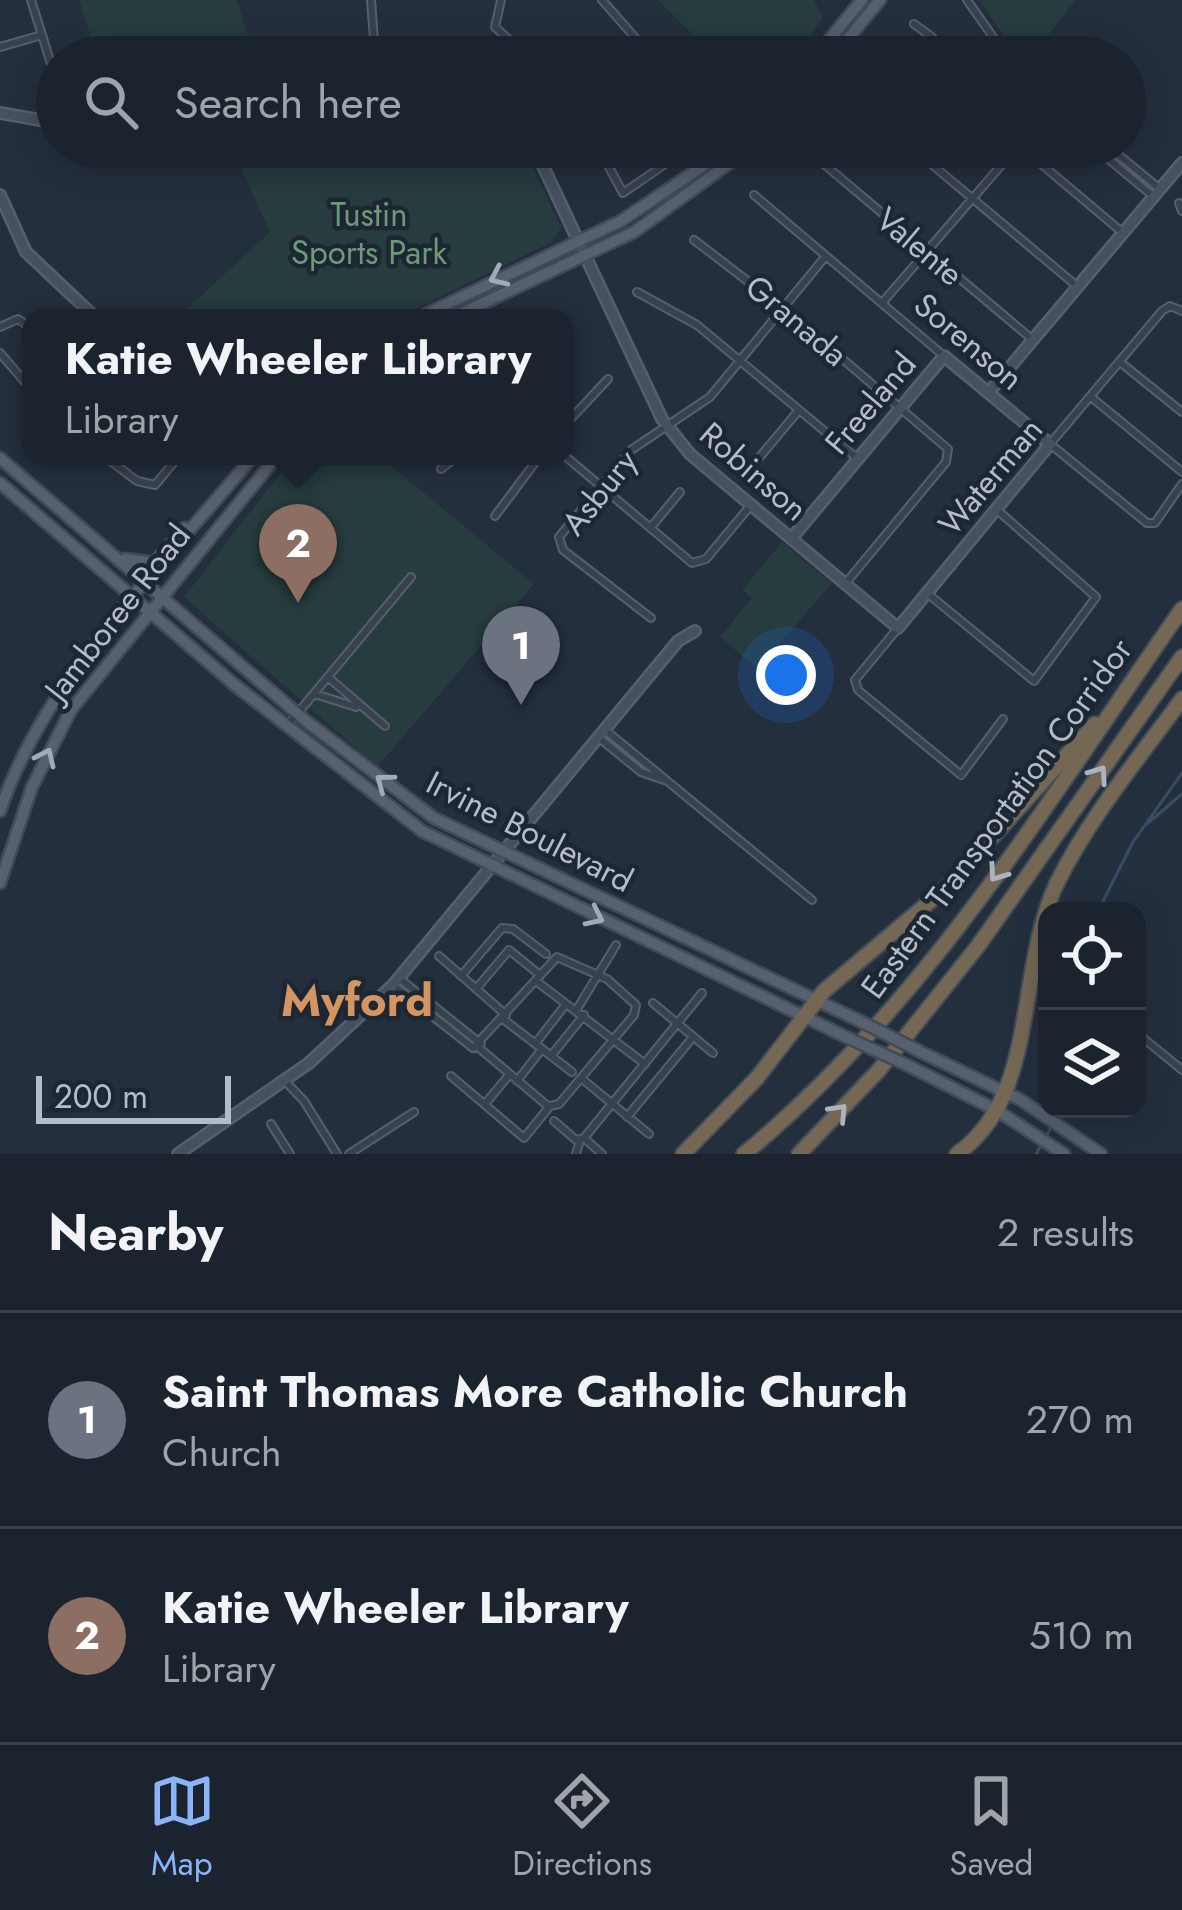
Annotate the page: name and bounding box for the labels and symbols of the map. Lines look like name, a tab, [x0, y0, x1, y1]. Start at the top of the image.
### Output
park label: Tustin Sports Park	[291, 191, 448, 276]
street label: Valente	[866, 196, 974, 297]
one-way arrow	[489, 263, 510, 287]
street label: Granada	[735, 264, 858, 377]
street label: Sorenson	[904, 282, 1034, 401]
street label: Freeland	[814, 342, 927, 464]
street label: Waterman	[927, 407, 1054, 545]
street label: Robinson	[689, 411, 818, 532]
street label: Asbury	[550, 439, 649, 545]
pin: 2	[259, 504, 337, 603]
street label: Jamboree Road	[31, 514, 201, 714]
pin: 1	[482, 606, 560, 705]
street label: Eastern Transportation Corridor	[850, 628, 1144, 1008]
your location	[756, 645, 816, 705]
one-way arrow	[32, 748, 55, 769]
street label: Irvine Boulevard	[418, 759, 641, 904]
one-way arrow	[1085, 765, 1107, 787]
one-way arrow	[376, 775, 398, 796]
one-way arrow	[989, 860, 1011, 882]
one-way arrow	[583, 903, 604, 926]
district label: Myford	[281, 968, 433, 1033]
scale bar	[36, 1070, 231, 1123]
one-way arrow	[825, 1105, 846, 1126]

